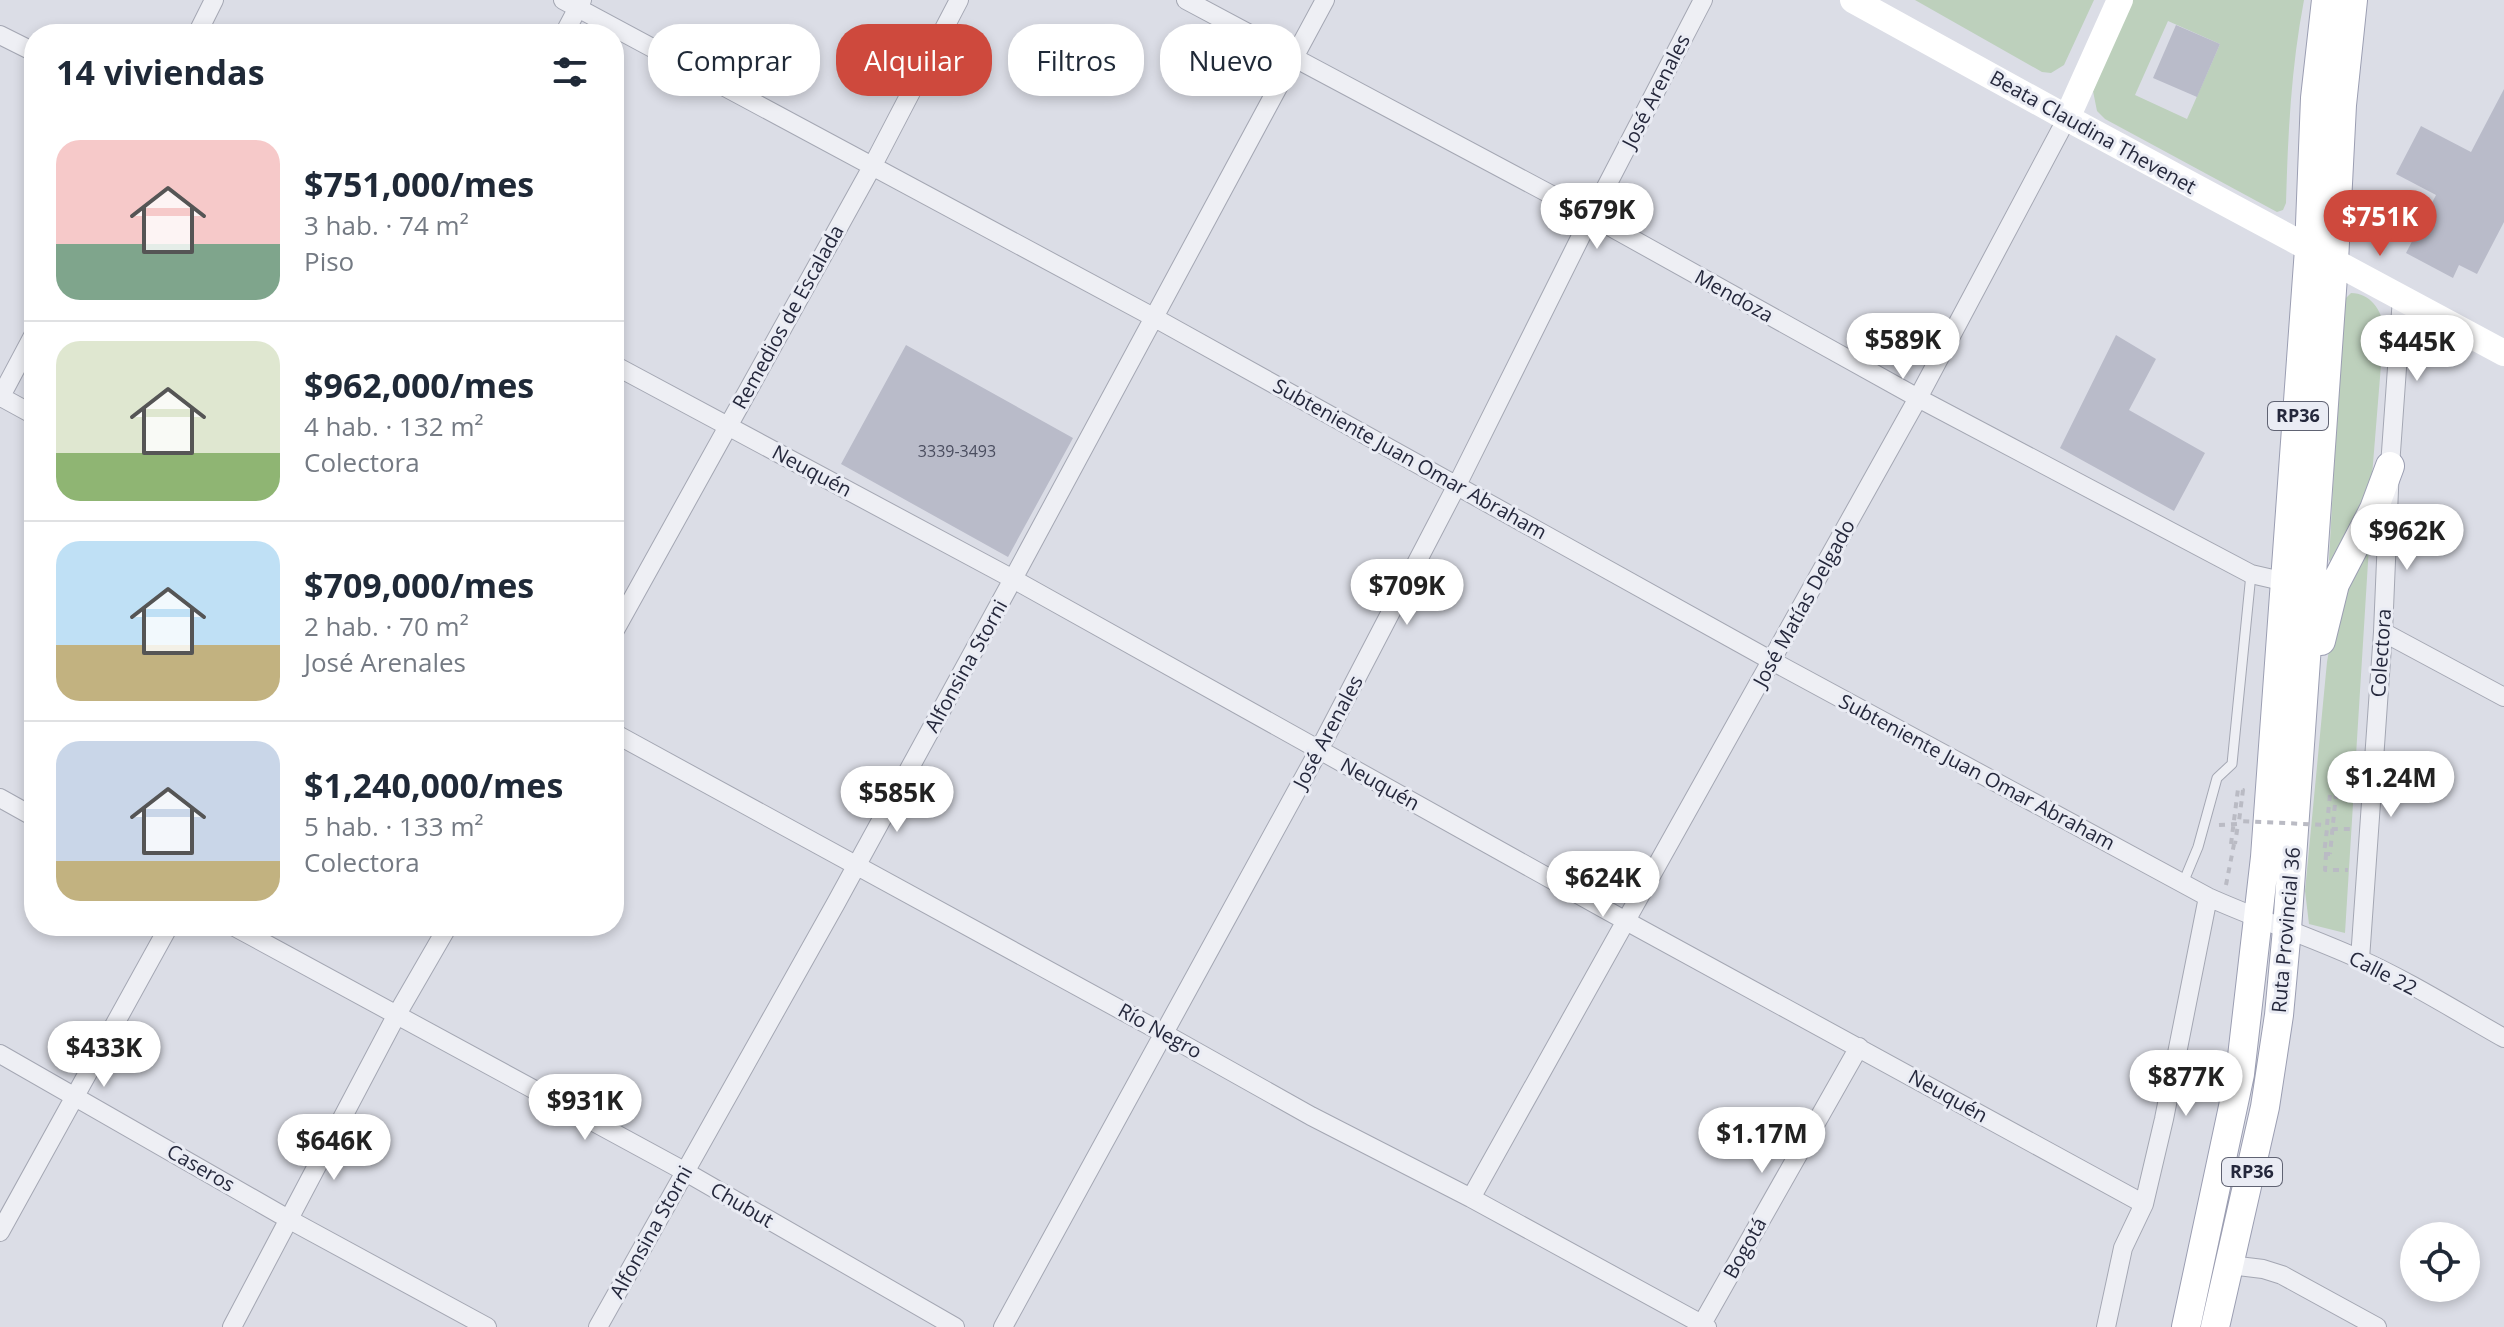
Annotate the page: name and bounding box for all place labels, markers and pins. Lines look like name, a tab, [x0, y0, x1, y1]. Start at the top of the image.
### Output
pin: $679K	[1541, 183, 1653, 251]
pin: $751K	[2324, 190, 2436, 258]
pin: $589K	[1847, 313, 1959, 381]
pin: $445K	[2361, 315, 2473, 383]
pin: $962K	[2351, 504, 2463, 572]
pin: $709K	[1351, 559, 1463, 627]
pin: $1.24M	[2326, 751, 2456, 819]
pin: $585K	[841, 766, 953, 834]
pin: $624K	[1547, 851, 1659, 919]
pin: $433K	[48, 1021, 160, 1089]
pin: $877K	[2130, 1050, 2242, 1118]
pin: $931K	[529, 1074, 641, 1142]
pin: $1.17M	[1697, 1107, 1827, 1175]
pin: $646K	[278, 1114, 390, 1182]

